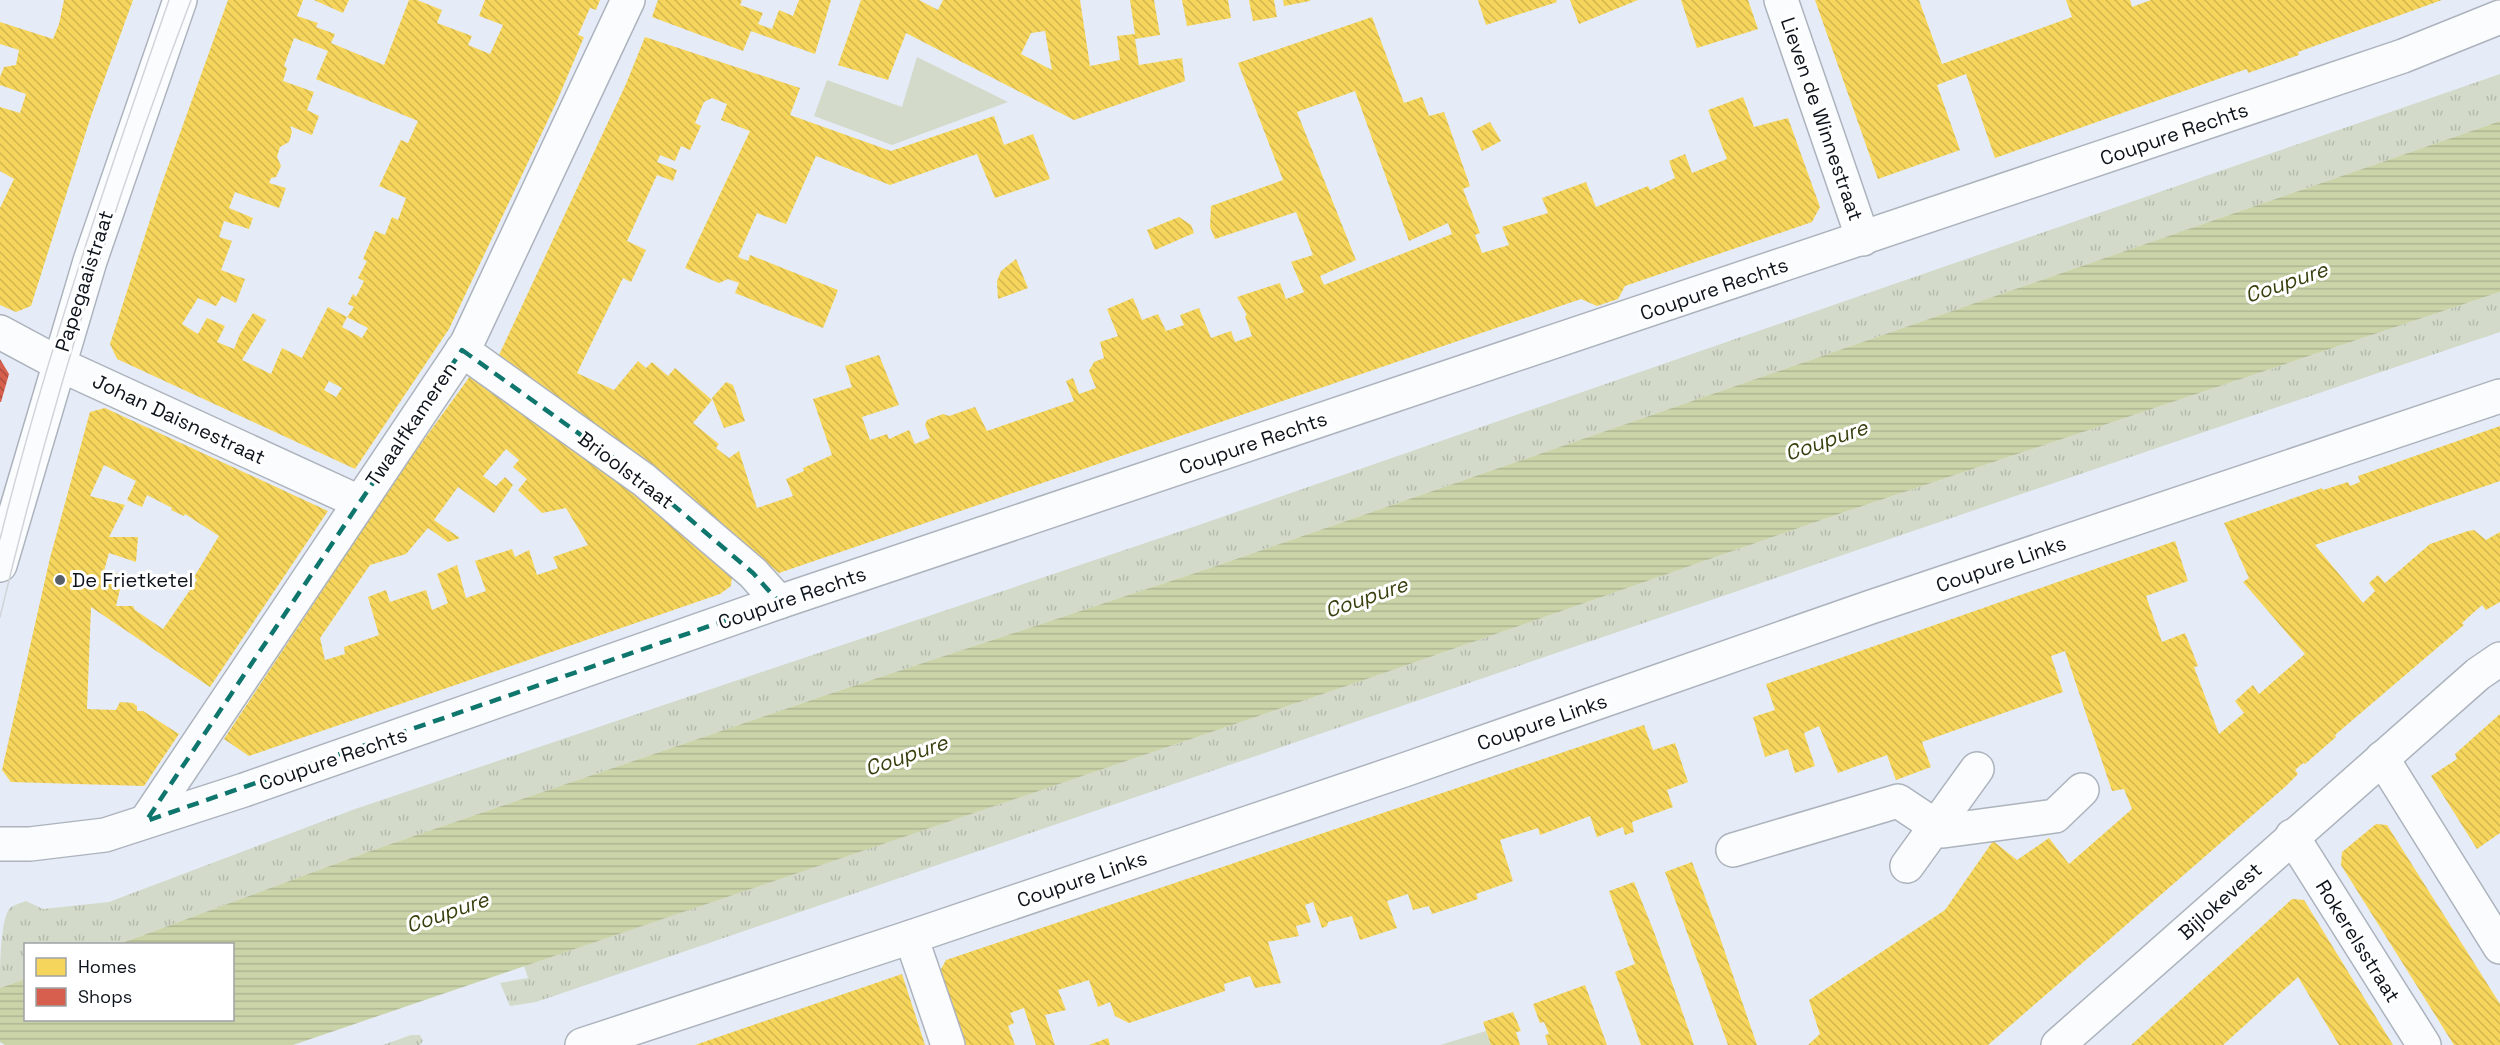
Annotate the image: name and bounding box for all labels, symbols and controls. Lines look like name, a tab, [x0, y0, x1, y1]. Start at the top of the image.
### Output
street label: Lieven de Winnestraat	[1775, 14, 1869, 224]
street label: Coupure Rechts	[2097, 96, 2251, 172]
street label: Papegaaistraat	[49, 207, 119, 355]
street label: Coupure Rechts	[1637, 251, 1791, 327]
water label: Coupure	[2241, 255, 2332, 309]
street label: Twaalfkameren	[360, 357, 462, 491]
street label: Johan Daisnestraat	[89, 368, 269, 470]
street label: Coupure Rechts	[1176, 405, 1330, 481]
water label: Coupure	[1781, 413, 1872, 467]
street label: Brioolstraat	[573, 425, 679, 515]
street label: Coupure Links	[1933, 530, 2069, 598]
street label: Coupure Rechts	[715, 560, 869, 636]
place label: De Frietketel	[72, 567, 193, 593]
water label: Coupure	[1321, 570, 1412, 624]
marker: De Frietketel	[53, 573, 67, 587]
street label: Coupure Links	[1474, 688, 1610, 756]
street label: Coupure Rechts	[256, 721, 410, 797]
water label: Coupure	[861, 728, 952, 782]
street label: Coupure Links	[1014, 845, 1150, 913]
street label: Bijlokevest	[2173, 857, 2267, 945]
street label: Rokerelsstraat	[2310, 875, 2406, 1007]
water label: Coupure	[402, 885, 493, 939]
legend	[24, 943, 234, 1021]
text: Homes	[78, 955, 137, 978]
text: Shops	[78, 985, 132, 1008]

